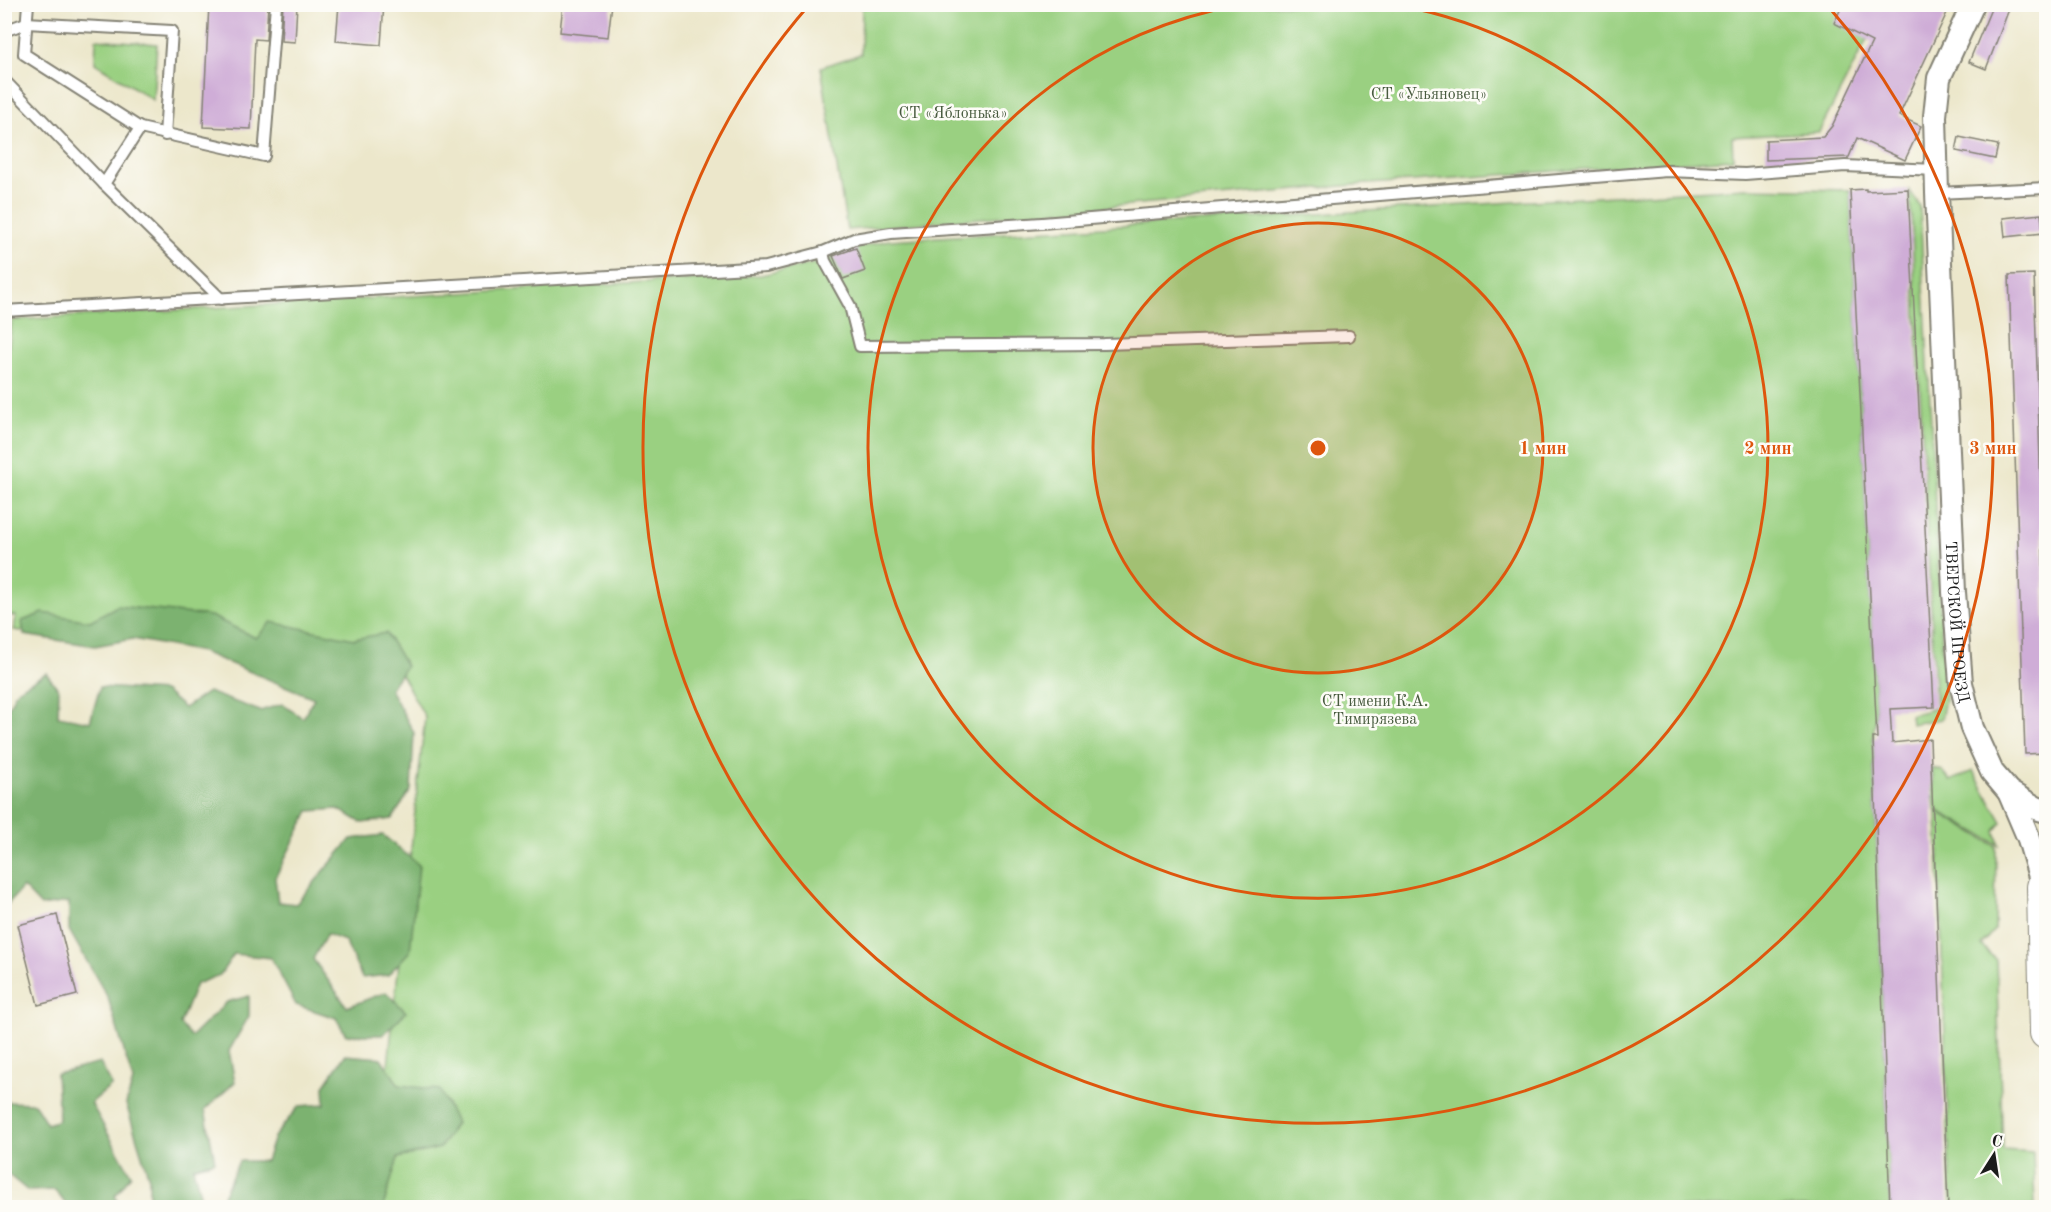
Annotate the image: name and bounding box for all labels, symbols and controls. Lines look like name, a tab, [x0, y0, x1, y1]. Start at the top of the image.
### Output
park label: СТ «Ульяновец»	[1371, 87, 1487, 103]
park label: СТ «Яблонька»	[898, 106, 1008, 122]
centre of rings	[1308, 438, 1328, 458]
text: 1 мин	[1519, 440, 1567, 458]
text: 2 мин	[1744, 440, 1792, 458]
text: 3 мин	[1969, 440, 2017, 458]
street label: ТВЕРСКОЙ ПРОЕЗД	[1942, 541, 1972, 705]
park label: СТ имени К.А. Тимирязева	[1322, 694, 1428, 728]
north arrow	[1964, 1125, 2024, 1185]
text: С	[1990, 1133, 2004, 1151]

